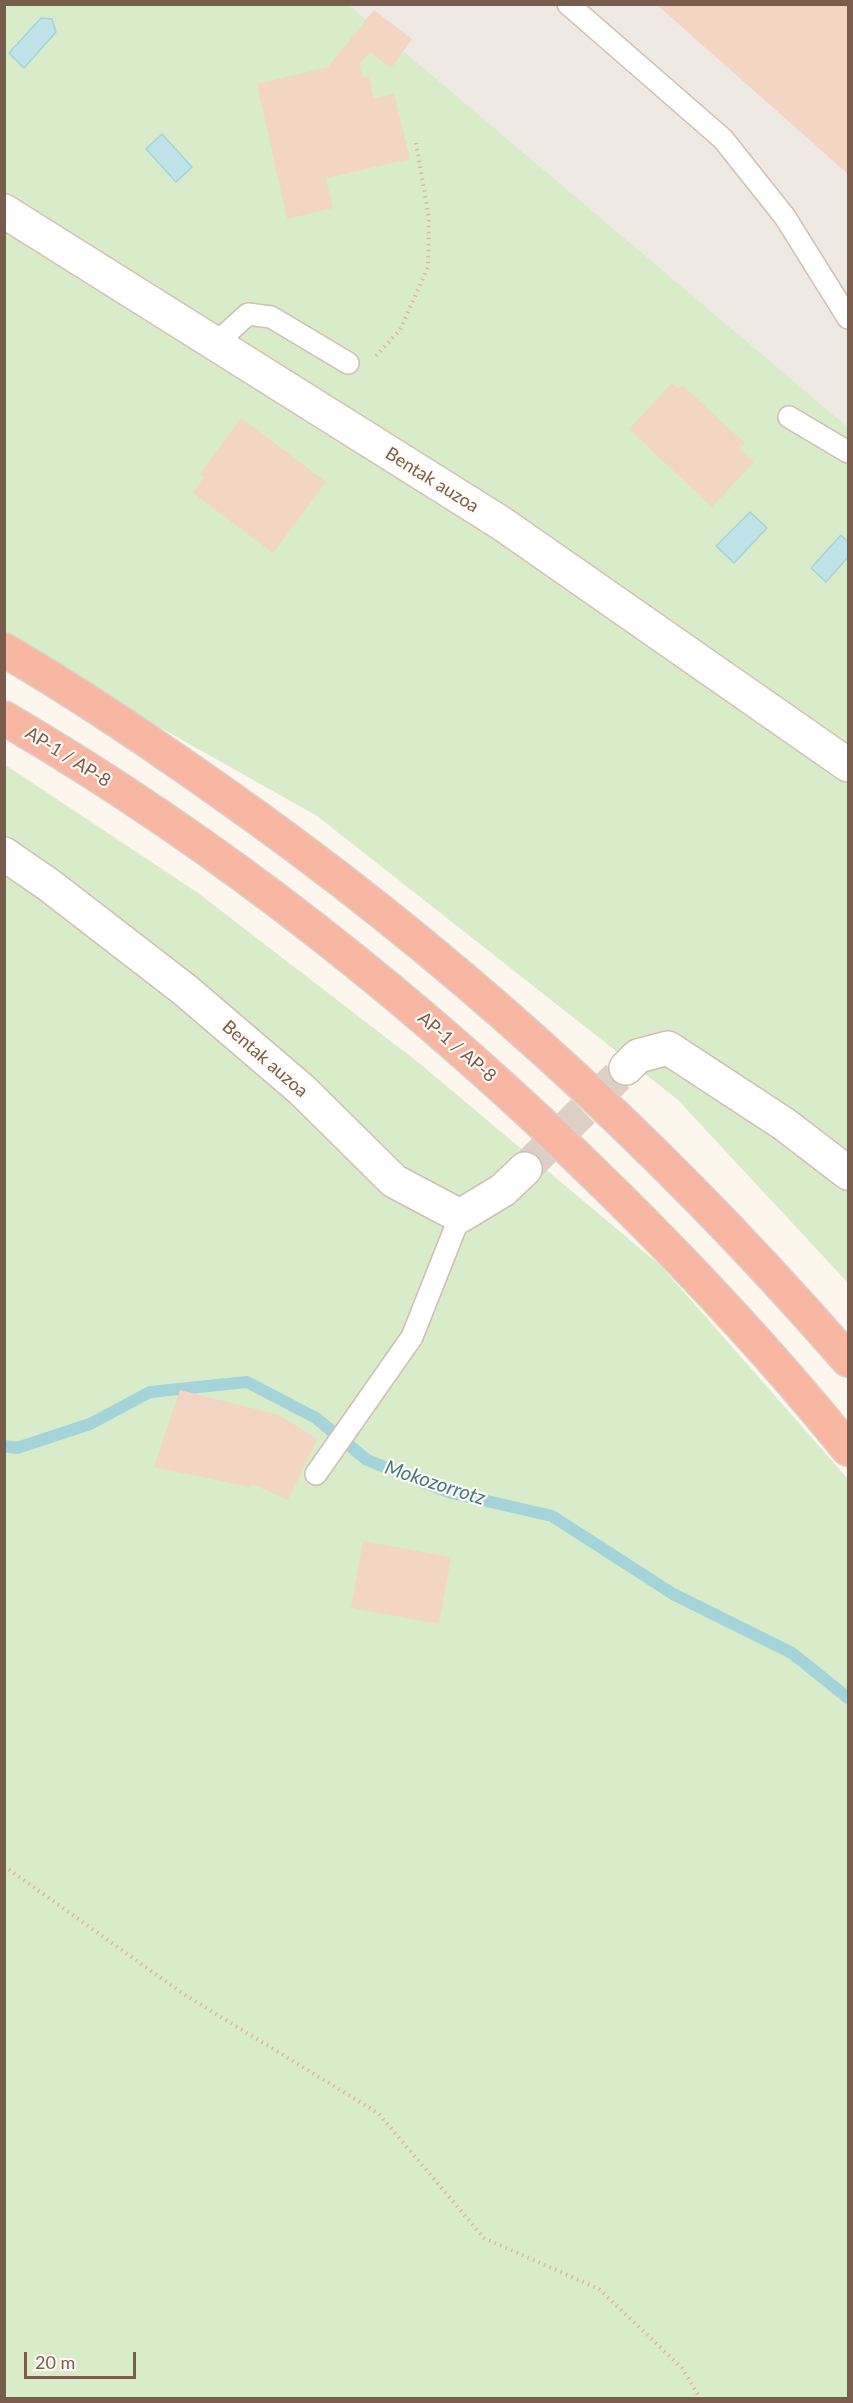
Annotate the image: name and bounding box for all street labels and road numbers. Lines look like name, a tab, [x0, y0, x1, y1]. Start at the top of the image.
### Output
street label: Bentak auzoa	[381, 443, 483, 517]
street label: AP-1 / AP-8	[21, 722, 115, 792]
street label: AP-1 / AP-8	[413, 1007, 501, 1087]
street label: Bentak auzoa	[218, 1016, 312, 1102]

